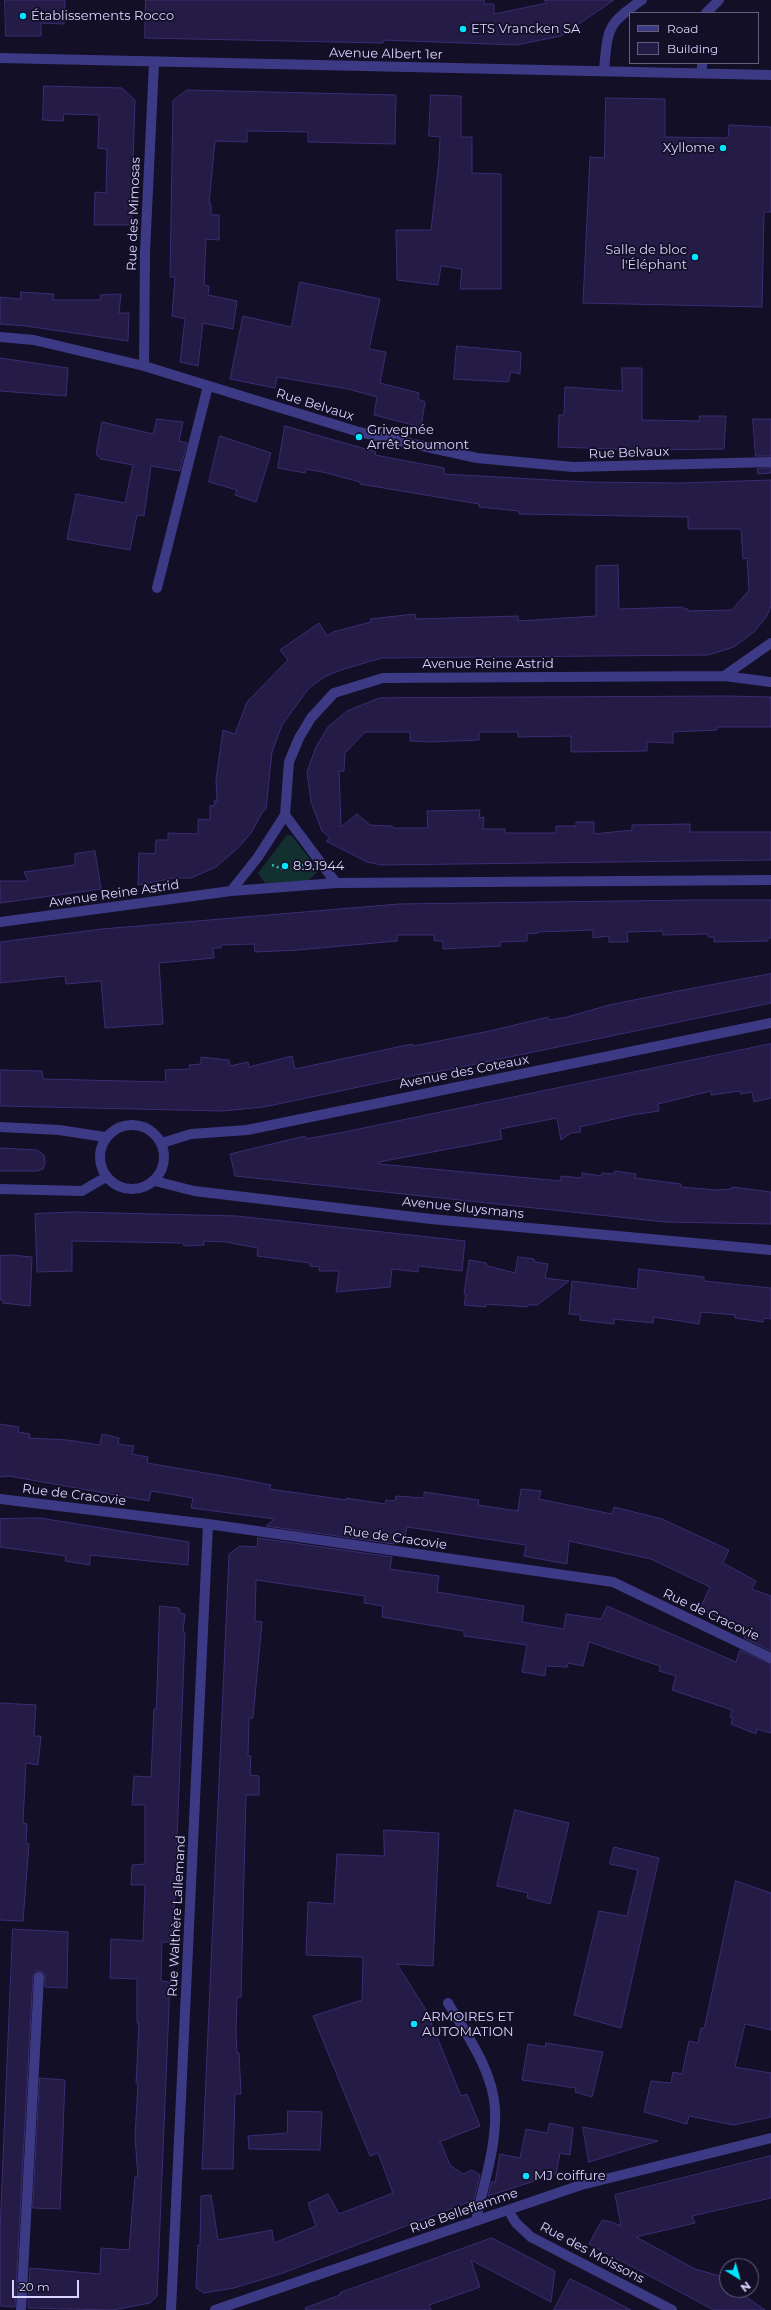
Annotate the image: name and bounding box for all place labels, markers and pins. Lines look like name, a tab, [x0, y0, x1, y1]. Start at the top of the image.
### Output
place label: Établissements Rocco	[31, 8, 174, 24]
marker: Établissements Rocco	[18, 11, 28, 21]
place label: ETS Vrancken SA	[471, 21, 580, 37]
marker: ETS Vrancken SA	[458, 24, 468, 34]
place label: Xyllome	[663, 140, 715, 156]
marker: Xyllome	[718, 143, 728, 153]
place label: Salle de bloc l'Éléphant	[605, 242, 687, 273]
marker: Salle de bloc l'Éléphant	[690, 252, 700, 262]
place label: Grivegnée Arrêt Stoumont	[367, 422, 469, 453]
marker: Grivegnée Arrêt Stoumont	[354, 432, 364, 442]
place label: 8.9.1944	[293, 858, 344, 874]
marker: 8.9.1944	[280, 861, 290, 871]
place label: ARMOIRES ET AUTOMATION	[422, 2009, 514, 2040]
marker: ARMOIRES ET AUTOMATION	[409, 2019, 419, 2029]
place label: MJ coiffure	[534, 2168, 606, 2184]
marker: MJ coiffure	[521, 2171, 531, 2181]

